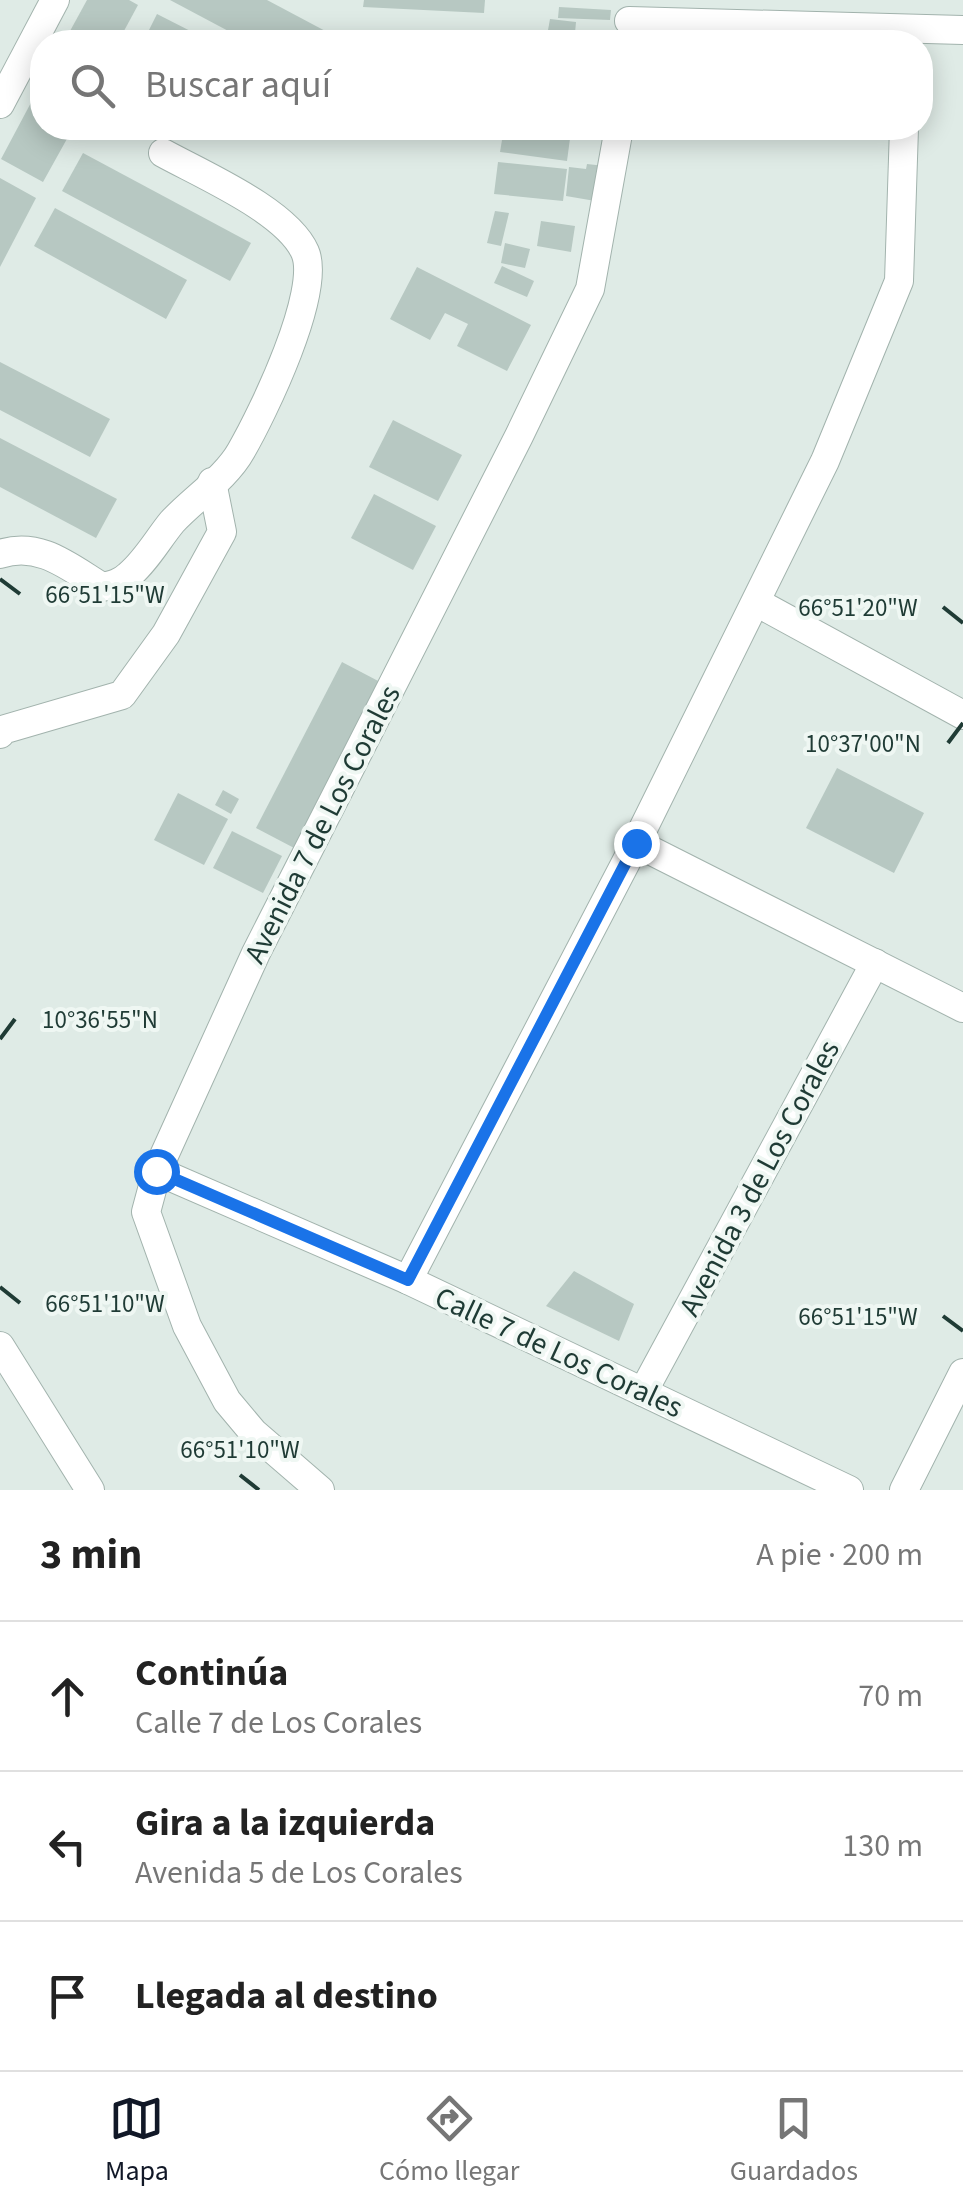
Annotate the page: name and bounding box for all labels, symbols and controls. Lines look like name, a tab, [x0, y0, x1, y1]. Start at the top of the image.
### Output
search box	[30, 30, 933, 140]
icon: search	[65, 58, 120, 113]
text: Buscar aquí	[145, 58, 331, 112]
text: 66°51'15"W	[45, 577, 165, 613]
text: 66°51'20"W	[798, 590, 918, 626]
street label: Avenida 7 de Los Corales	[234, 678, 411, 971]
text: 10°37'00"N	[805, 726, 921, 762]
route end	[614, 821, 660, 867]
text: 10°36'55"N	[42, 1002, 158, 1038]
street label: Avenida 3 de Los Corales	[668, 1033, 851, 1324]
route start	[134, 1149, 180, 1195]
street label: Calle 7 de Los Corales	[428, 1276, 690, 1429]
text: 66°51'10"W	[45, 1286, 165, 1322]
text: 66°51'15"W	[798, 1299, 918, 1335]
text: 66°51'10"W	[180, 1432, 300, 1468]
text: 3 min	[40, 1525, 142, 1585]
text: A pie · 200 m	[756, 1532, 923, 1578]
text: Continúa	[135, 1646, 288, 1700]
icon: ahead	[40, 1669, 95, 1724]
text: 70 m	[858, 1673, 923, 1719]
text: Calle 7 de Los Corales	[135, 1700, 422, 1746]
text: Gira a la izquierda	[135, 1796, 435, 1850]
icon: left	[40, 1819, 95, 1874]
text: 130 m	[842, 1823, 923, 1869]
text: Avenida 5 de Los Corales	[135, 1850, 463, 1896]
icon: arrive	[40, 1969, 95, 2024]
text: Llegada al destino	[135, 1969, 438, 2023]
tab: Mapa	[105, 2091, 169, 2191]
tab: Cómo llegar	[379, 2091, 520, 2191]
tab: Guardados	[730, 2091, 858, 2191]

